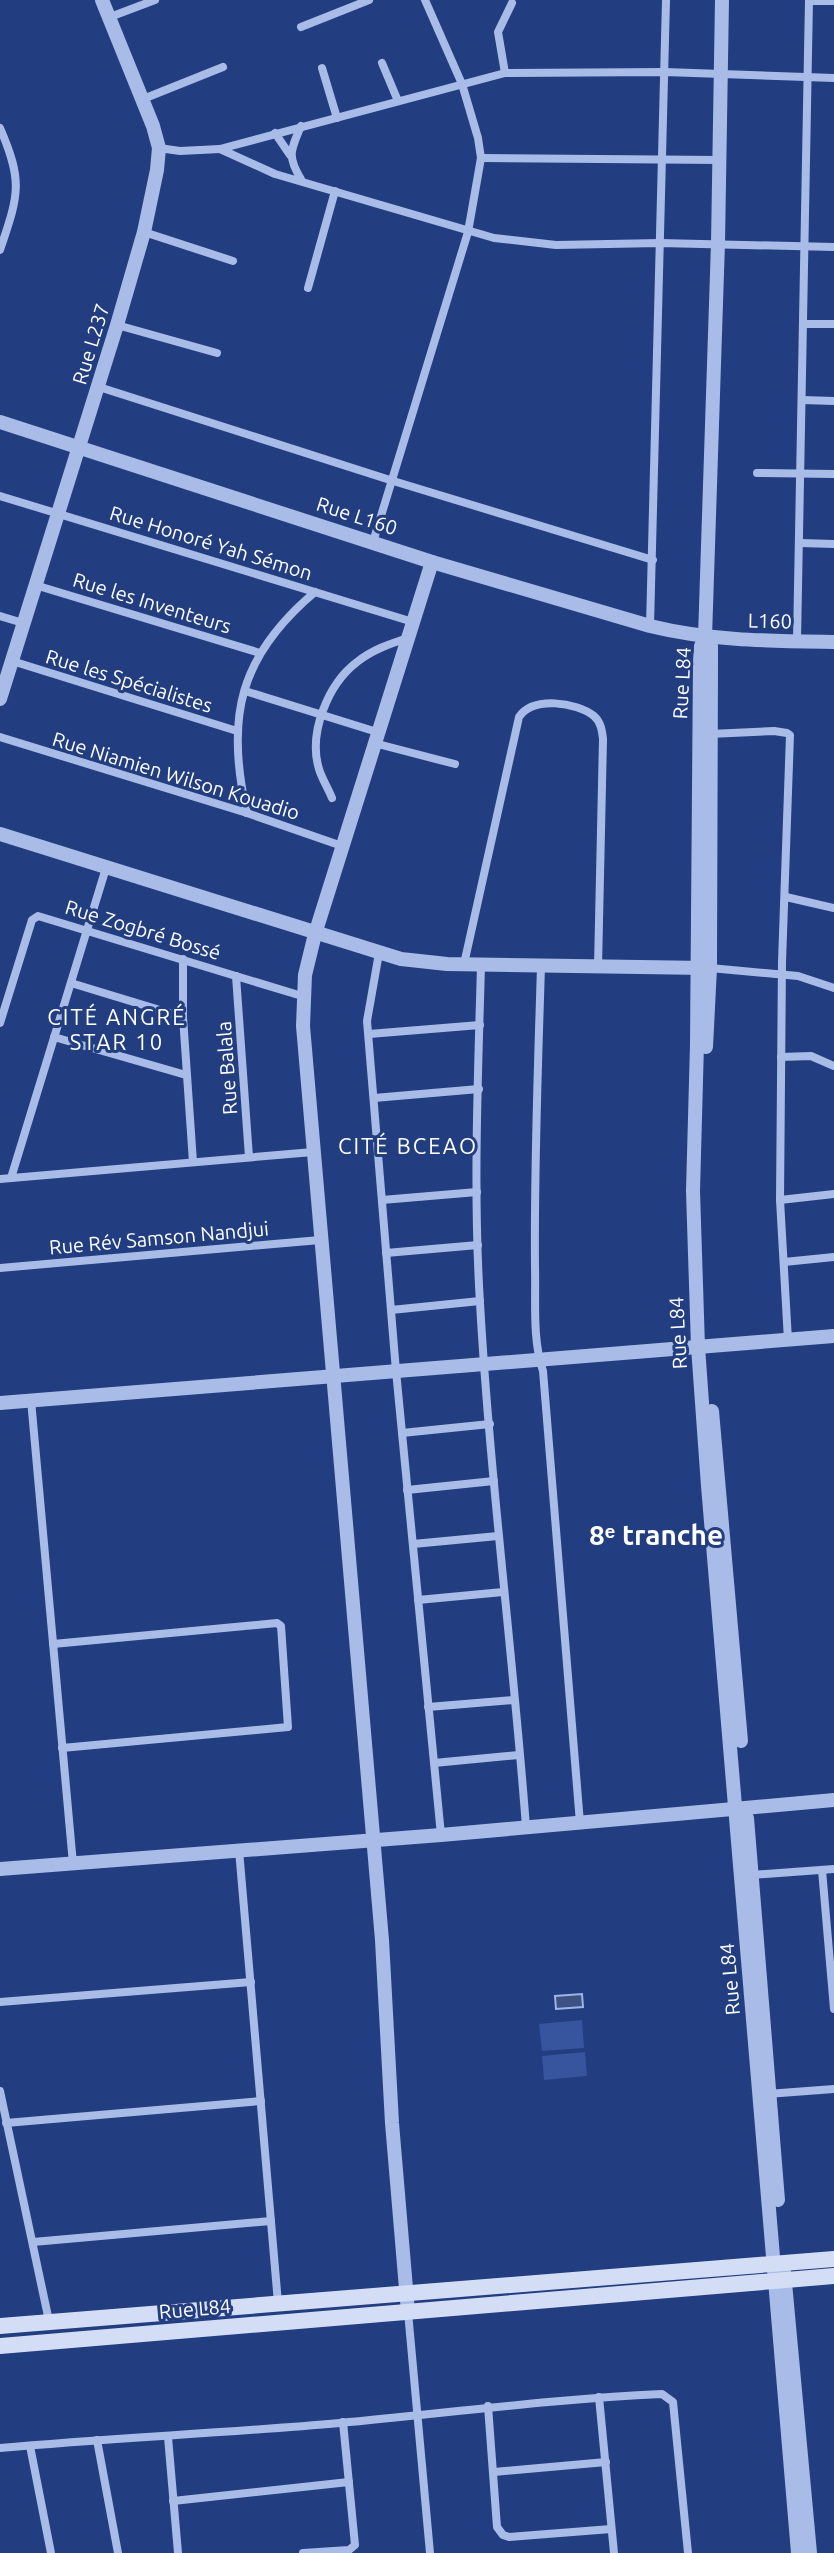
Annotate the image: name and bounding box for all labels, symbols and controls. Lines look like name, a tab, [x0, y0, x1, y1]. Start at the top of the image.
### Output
street label: Rue L237	[67, 301, 114, 387]
street label: Rue L160	[314, 492, 400, 539]
street label: Rue Honoré Yah Sémon	[107, 501, 315, 584]
street label: Rue les Inventeurs	[70, 568, 234, 638]
street label: L160	[748, 609, 792, 632]
street label: Rue les Spécialistes	[43, 644, 215, 717]
street label: Rue L84	[668, 646, 695, 720]
street label: Rue Niamien Wilson Kouadio	[50, 727, 302, 824]
street label: Rue Zogbré Bossé	[63, 895, 224, 964]
district label: CITÉ ANGRÉ STAR 10	[47, 1003, 187, 1054]
street label: Rue Balala	[212, 1021, 241, 1116]
district label: CITÉ BCEAO	[338, 1132, 478, 1158]
street label: Rue Rév Samson Nandjui	[48, 1216, 270, 1259]
street label: Rue L84	[664, 1296, 691, 1370]
district label: 8ᵉ tranche	[589, 1519, 723, 1550]
street label: Rue L84	[715, 1942, 744, 2016]
street label: Rue L84	[158, 2294, 232, 2323]

